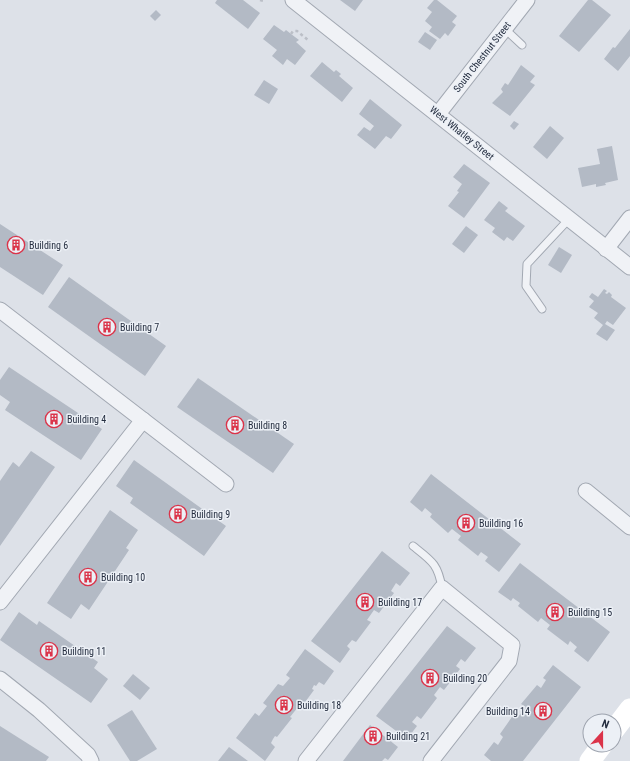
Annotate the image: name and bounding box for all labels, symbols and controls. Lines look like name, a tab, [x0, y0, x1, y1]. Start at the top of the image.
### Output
street label: South Chestnut Street	[451, 20, 513, 94]
street label: West Whatley Street	[428, 104, 496, 162]
building icon: Building 6	[6, 235, 26, 255]
place label: Building 6	[29, 240, 68, 251]
building icon: Building 7	[97, 317, 117, 337]
place label: Building 7	[120, 322, 159, 333]
building icon: Building 4	[44, 409, 64, 429]
place label: Building 4	[67, 414, 106, 425]
building icon: Building 8	[225, 415, 245, 435]
place label: Building 8	[248, 420, 287, 431]
building icon: Building 9	[168, 504, 188, 524]
place label: Building 9	[191, 509, 230, 520]
building icon: Building 16	[456, 513, 476, 533]
place label: Building 16	[479, 518, 523, 529]
building icon: Building 10	[78, 567, 98, 587]
place label: Building 10	[101, 572, 145, 583]
building icon: Building 17	[355, 592, 375, 612]
place label: Building 17	[378, 597, 422, 608]
building icon: Building 15	[545, 602, 565, 622]
place label: Building 15	[568, 607, 612, 618]
building icon: Building 11	[39, 641, 59, 661]
place label: Building 11	[62, 646, 106, 657]
building icon: Building 20	[420, 668, 440, 688]
place label: Building 20	[443, 673, 487, 684]
building icon: Building 18	[274, 695, 294, 715]
place label: Building 18	[297, 700, 341, 711]
building icon: Building 14	[533, 701, 553, 721]
place label: Building 14	[486, 706, 530, 717]
north arrow	[582, 713, 622, 753]
text: N	[600, 717, 611, 731]
building icon: Building 21	[363, 726, 383, 746]
place label: Building 21	[386, 731, 430, 742]

